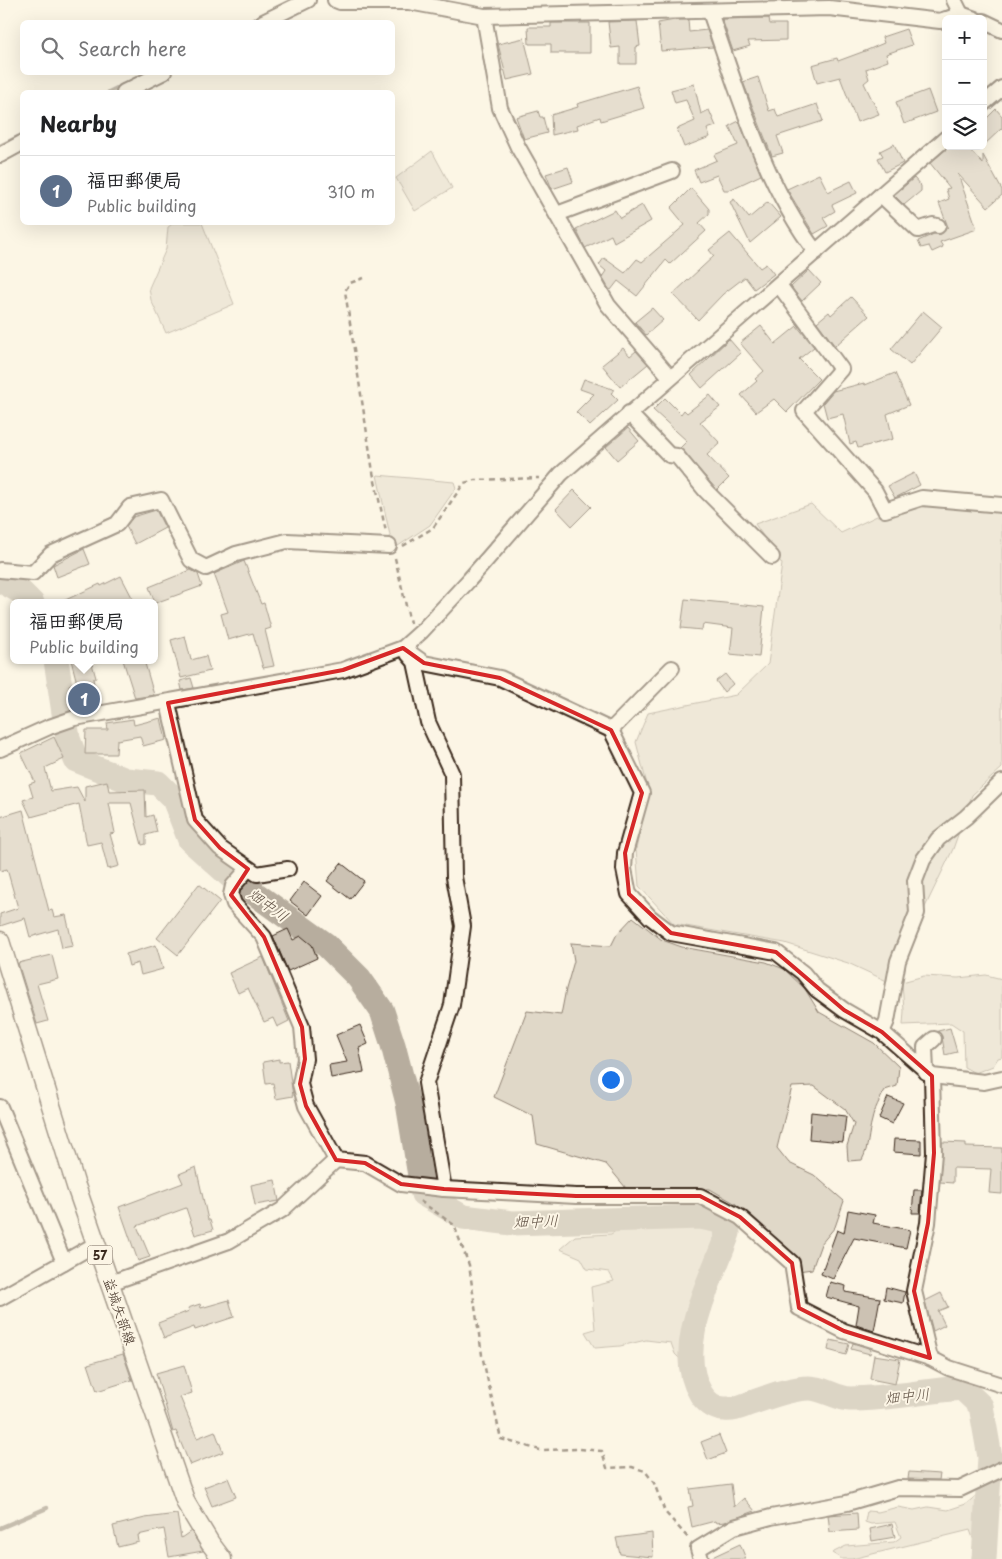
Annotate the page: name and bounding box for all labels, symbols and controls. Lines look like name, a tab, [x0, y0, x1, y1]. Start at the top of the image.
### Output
map controls	[942, 15, 987, 150]
button: +	[942, 15, 987, 60]
search box	[20, 20, 395, 75]
icon: search	[38, 34, 66, 62]
text: Search here	[78, 34, 187, 62]
button: −	[942, 60, 987, 105]
button: layers	[942, 105, 987, 150]
text: Nearby	[40, 107, 117, 139]
text: 福田郵便局	[87, 165, 182, 193]
text: 1	[52, 179, 60, 203]
text: 310 m	[327, 179, 375, 203]
text: Public building	[87, 193, 197, 217]
popup	[10, 599, 158, 664]
text: 福田郵便局	[29, 606, 124, 634]
text: Public building	[29, 634, 139, 658]
pin: 1	[68, 680, 100, 718]
water label: 畑中川	[244, 881, 294, 927]
your location	[598, 1067, 624, 1093]
water label: 畑中川	[513, 1208, 559, 1232]
road number: 57	[88, 1246, 112, 1264]
street label: 益城矢部線	[99, 1274, 141, 1348]
water label: 畑中川	[883, 1381, 931, 1409]

